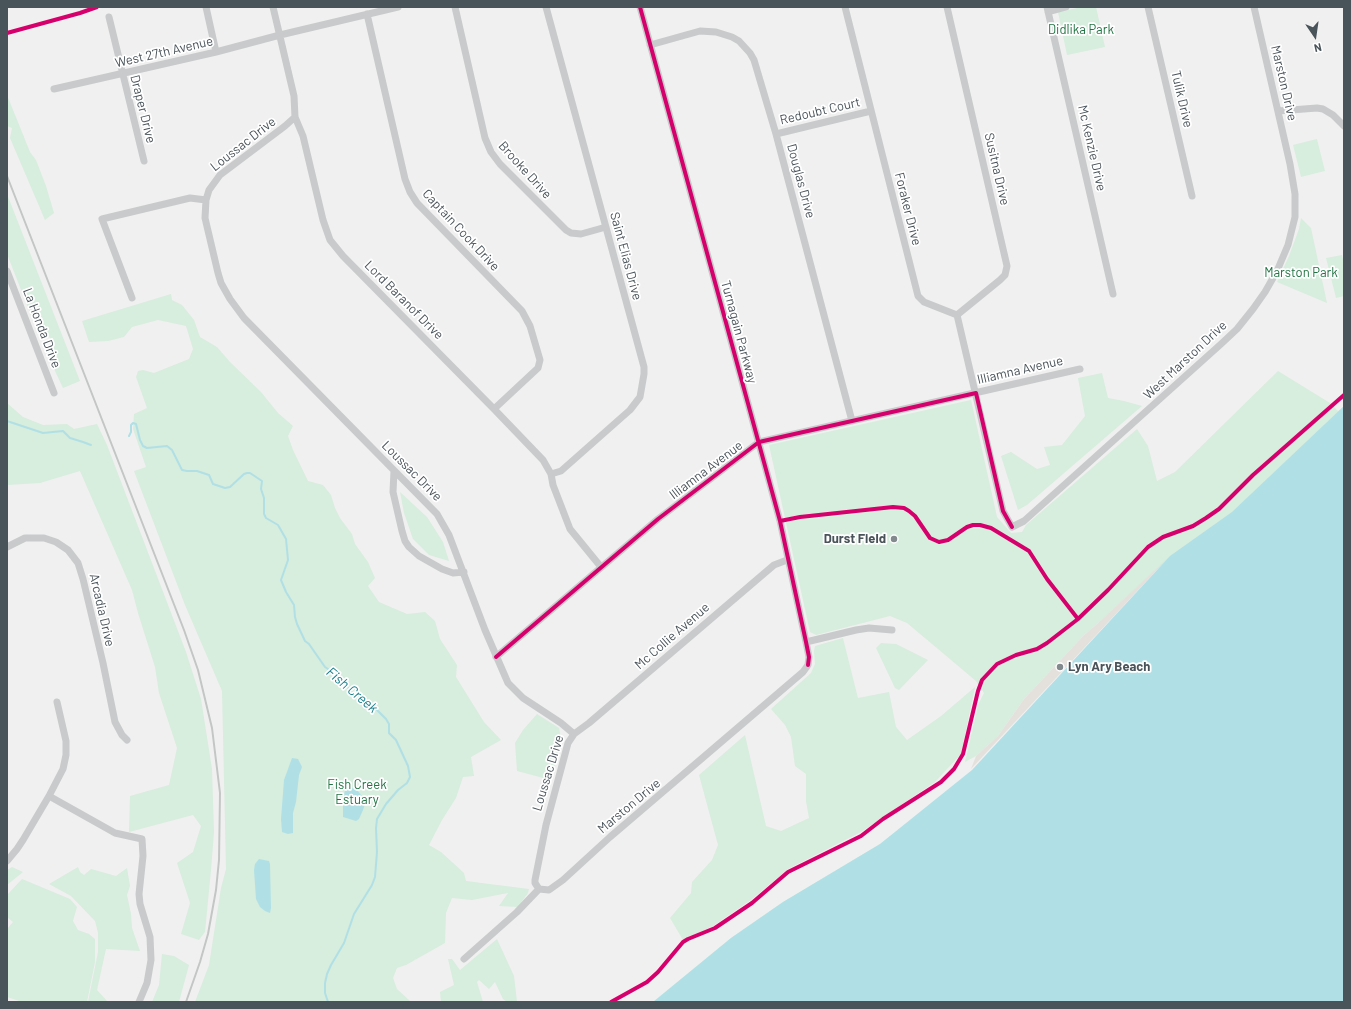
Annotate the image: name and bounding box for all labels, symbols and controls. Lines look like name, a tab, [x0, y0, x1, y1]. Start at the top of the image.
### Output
north arrow	[1295, 16, 1335, 56]
park label: Didlika Park	[1048, 22, 1114, 38]
street label: West 27th Avenue	[114, 33, 214, 71]
text: N	[1313, 41, 1323, 55]
street label: Marston Drive	[1268, 44, 1300, 122]
street label: Tulik Drive	[1168, 69, 1196, 129]
street label: Draper Drive	[127, 73, 159, 145]
street label: Redoubt Court	[778, 94, 862, 128]
street label: Mc Kenzie Drive	[1075, 103, 1109, 193]
street label: Loussac Drive	[207, 114, 279, 174]
street label: Susitna Drive	[981, 131, 1013, 207]
street label: Brooke Drive	[495, 138, 555, 202]
street label: Douglas Drive	[784, 142, 818, 220]
street label: Foraker Drive	[891, 171, 925, 247]
street label: Captain Cook Drive	[419, 186, 503, 274]
street label: Saint Elias Drive	[607, 210, 645, 302]
street label: Lord Baranof Drive	[361, 257, 447, 343]
park label: Marston Park	[1264, 265, 1338, 281]
street label: Turnagain Parkway	[718, 279, 760, 385]
street label: La Honda Drive	[20, 286, 64, 370]
street label: West Marston Drive	[1140, 317, 1230, 403]
street label: Illiamna Avenue	[976, 353, 1064, 387]
street label: Illiamna Avenue	[666, 437, 746, 503]
street label: Loussac Drive	[379, 438, 445, 504]
place label: Durst Field	[824, 531, 886, 547]
marker: Durst Field	[889, 534, 899, 544]
street label: Arcadia Drive	[86, 572, 118, 648]
street label: Mc Collie Avenue	[632, 599, 712, 673]
place label: Lyn Ary Beach	[1068, 659, 1150, 675]
marker: Lyn Ary Beach	[1055, 662, 1065, 672]
water label: Fish Creek	[323, 664, 381, 716]
street label: Loussac Drive	[529, 733, 567, 813]
street label: Marston Drive	[594, 775, 664, 837]
park label: Fish Creek Estuary	[327, 777, 387, 808]

